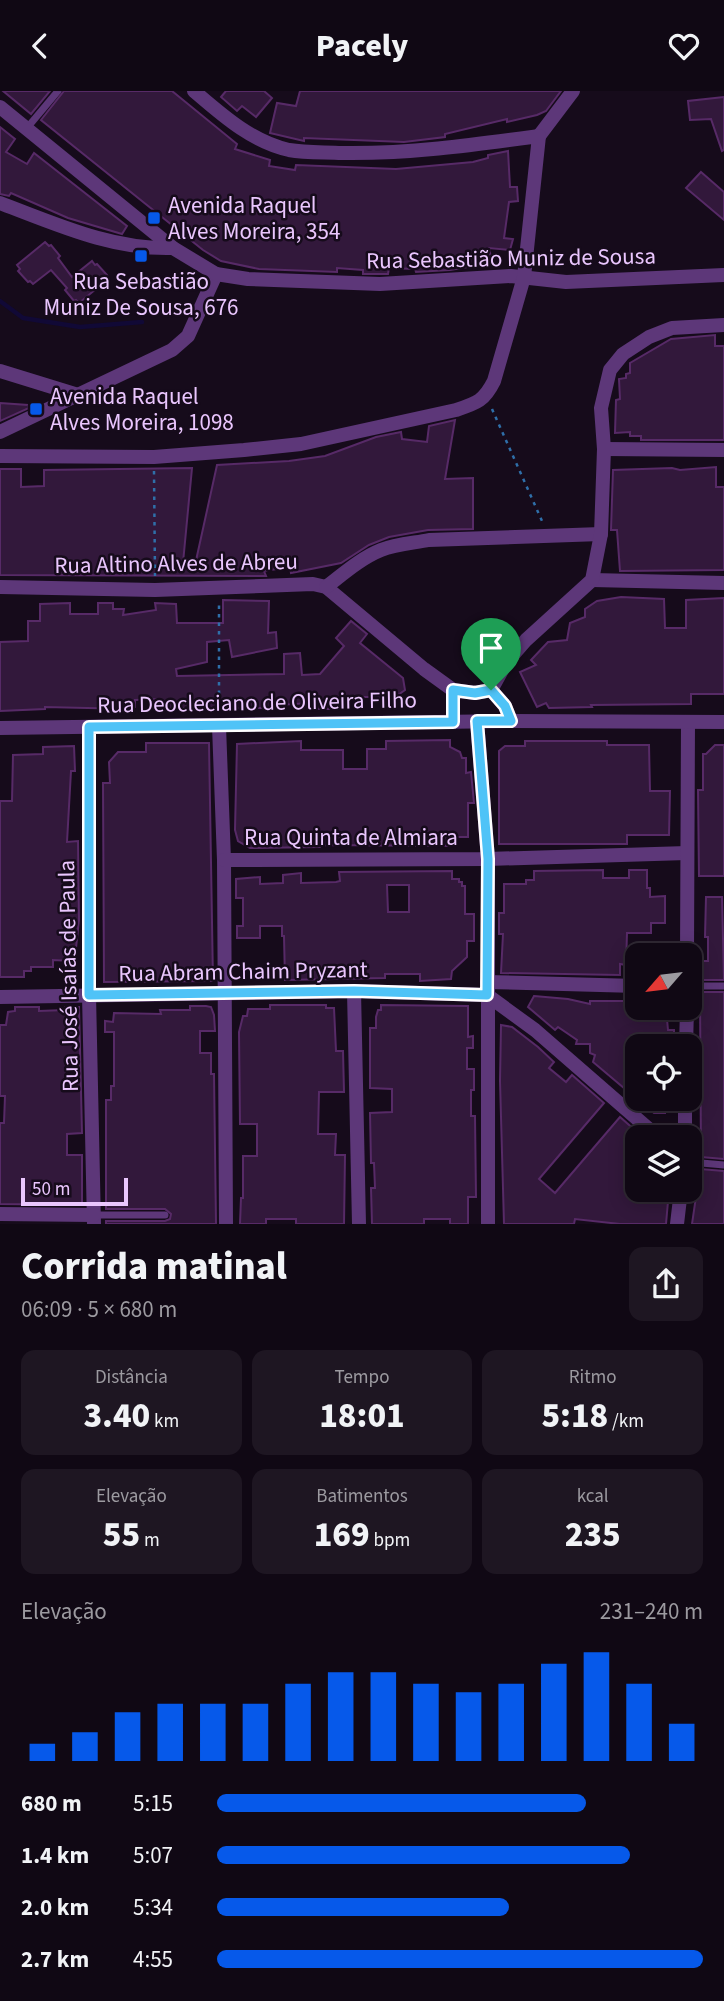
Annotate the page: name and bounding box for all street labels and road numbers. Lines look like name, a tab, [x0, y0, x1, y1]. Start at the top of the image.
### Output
street label: Rua Sebastião Muniz de Sousa	[366, 239, 656, 278]
street label: Rua Altino Alves de Abreu	[54, 545, 298, 582]
street label: Rua Deocleciano de Oliveira Filho	[97, 683, 417, 722]
street label: Rua Quinta de Almiara	[244, 821, 458, 854]
street label: Rua José Isaías de Paula	[50, 860, 87, 1092]
street label: Rua Abram Chaim Pryzant	[118, 953, 368, 990]

